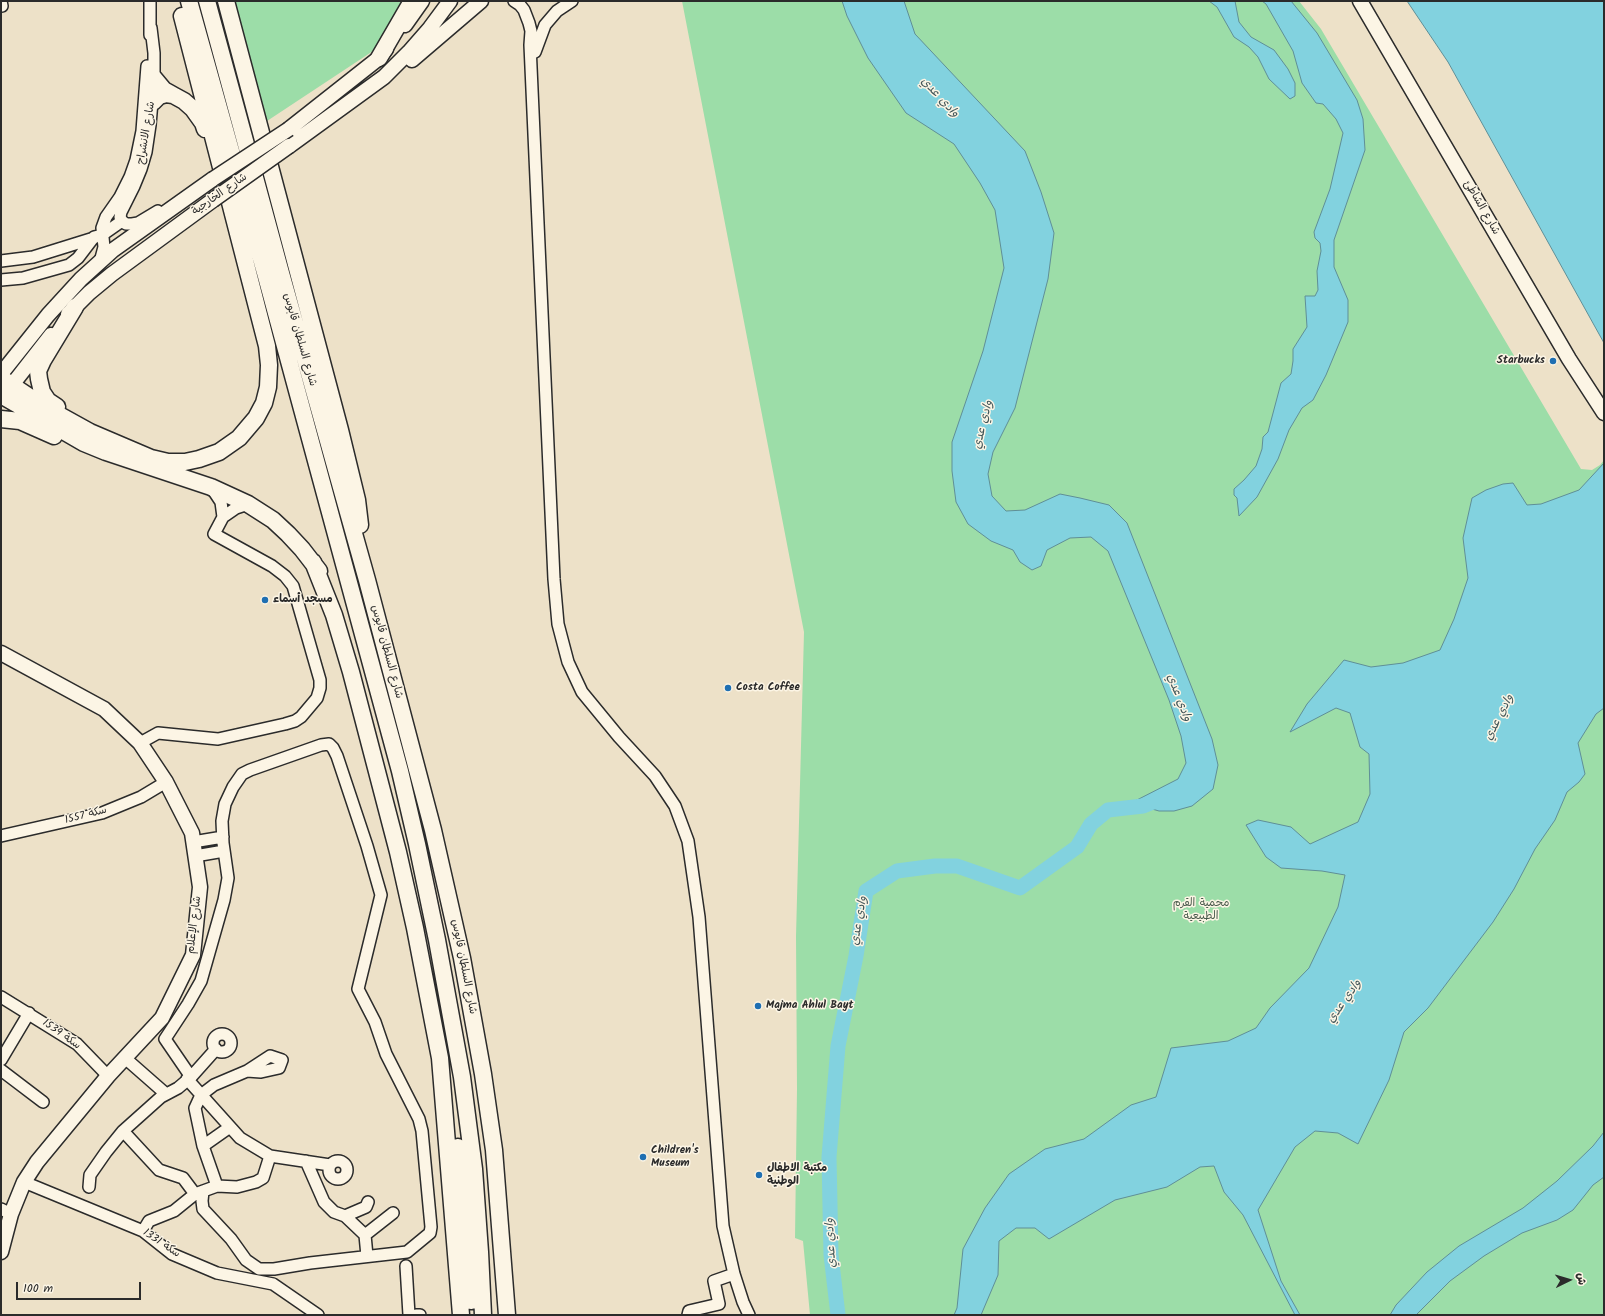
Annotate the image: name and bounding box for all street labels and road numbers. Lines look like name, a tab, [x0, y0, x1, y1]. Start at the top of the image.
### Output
street label: شارع الانشراح	[135, 101, 159, 165]
street label: شارع الخارجية	[190, 171, 250, 219]
street label: شارع الشاطئ	[1460, 179, 1502, 237]
street label: شارع السلطان قابوس	[279, 292, 319, 388]
street label: شارع السلطان قابوس	[367, 604, 405, 700]
street label: سكة 1557	[63, 804, 109, 828]
street label: شارع الإعلام	[185, 895, 205, 955]
street label: شارع السلطان قابوس	[447, 919, 479, 1015]
street label: سكة 1539	[39, 1017, 83, 1053]
street label: سكة 1331	[140, 1227, 182, 1261]

